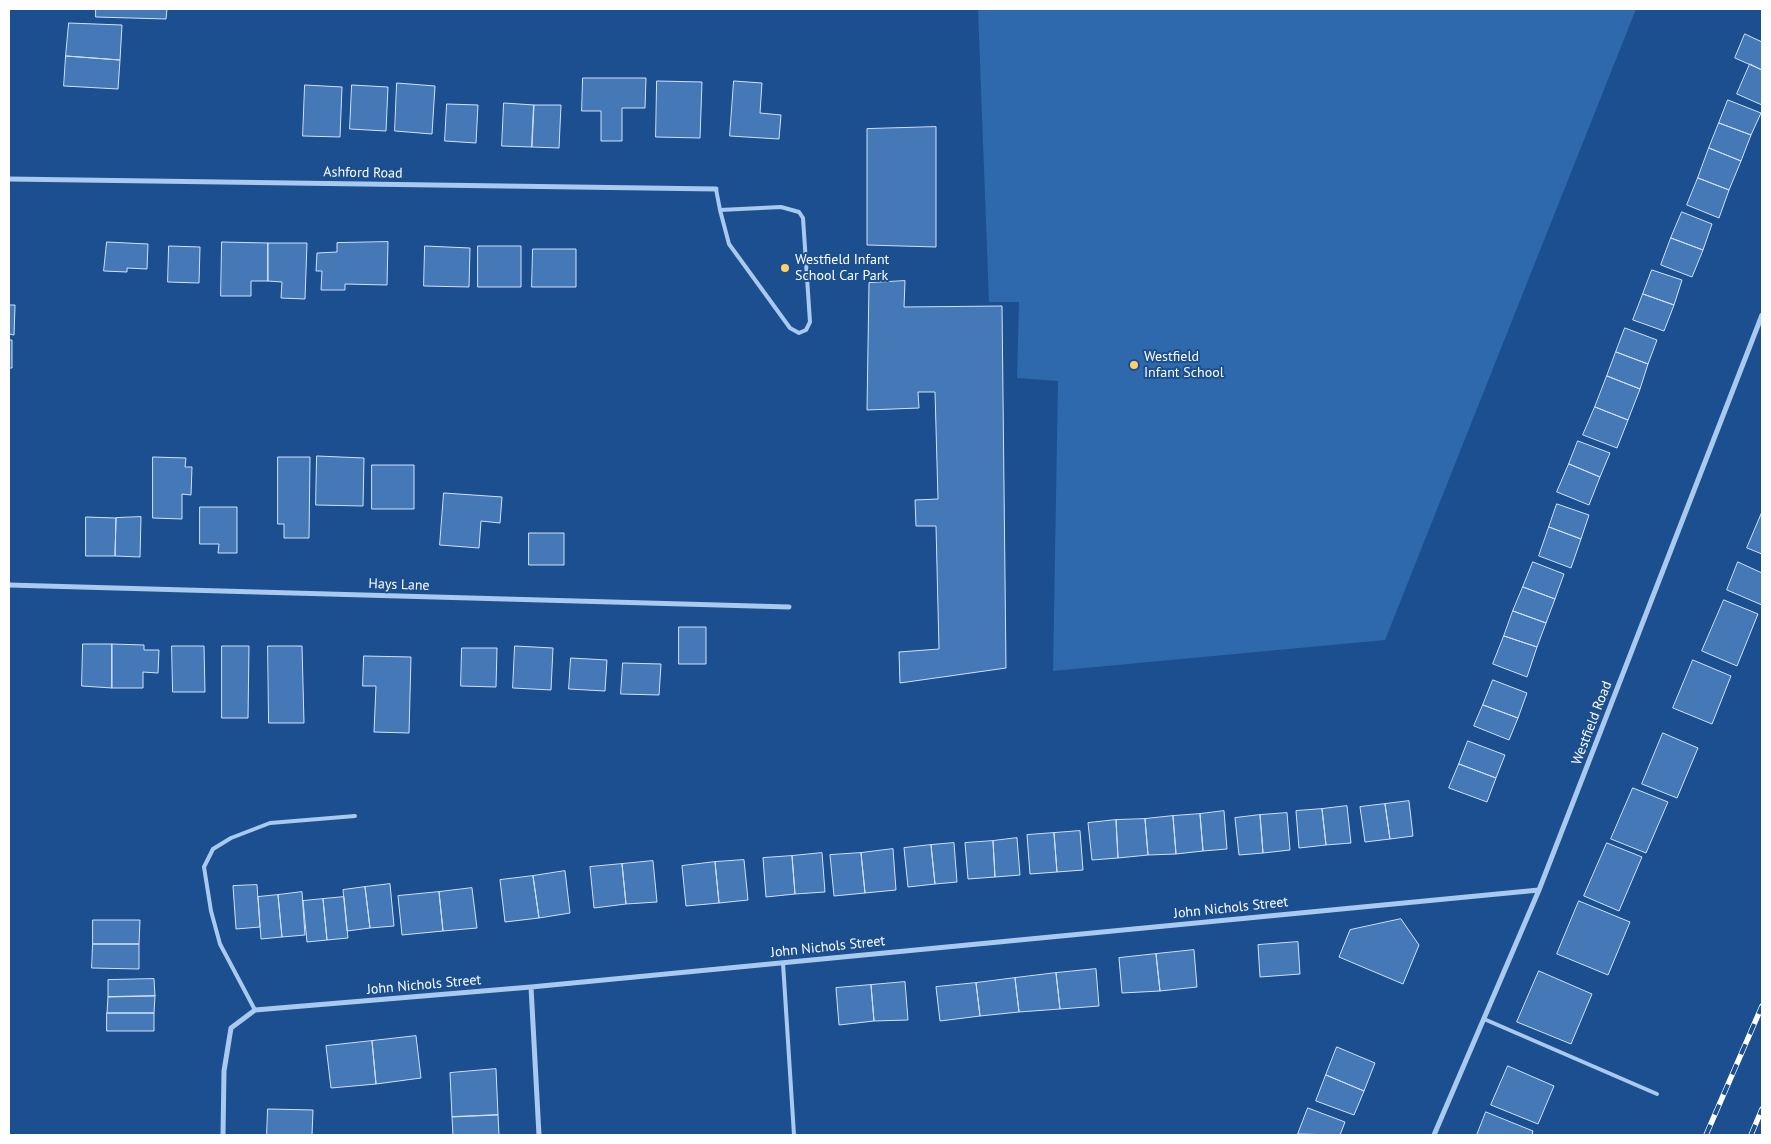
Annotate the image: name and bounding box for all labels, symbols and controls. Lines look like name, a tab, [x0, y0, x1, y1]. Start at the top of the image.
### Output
street label: Ashford Road	[323, 164, 403, 182]
place label: Westfield Infant School Car Park	[795, 252, 889, 284]
marker: Westfield Infant School Car Park	[779, 262, 791, 274]
place label: Westfield Infant School	[1144, 349, 1224, 382]
marker: Westfield Infant School	[1128, 359, 1140, 371]
street label: Hays Lane	[368, 576, 430, 594]
street label: Westfield Road	[1568, 679, 1616, 767]
street label: John Nichols Street	[1173, 894, 1289, 922]
street label: John Nichols Street	[770, 933, 886, 961]
street label: John Nichols Street	[366, 972, 482, 998]

